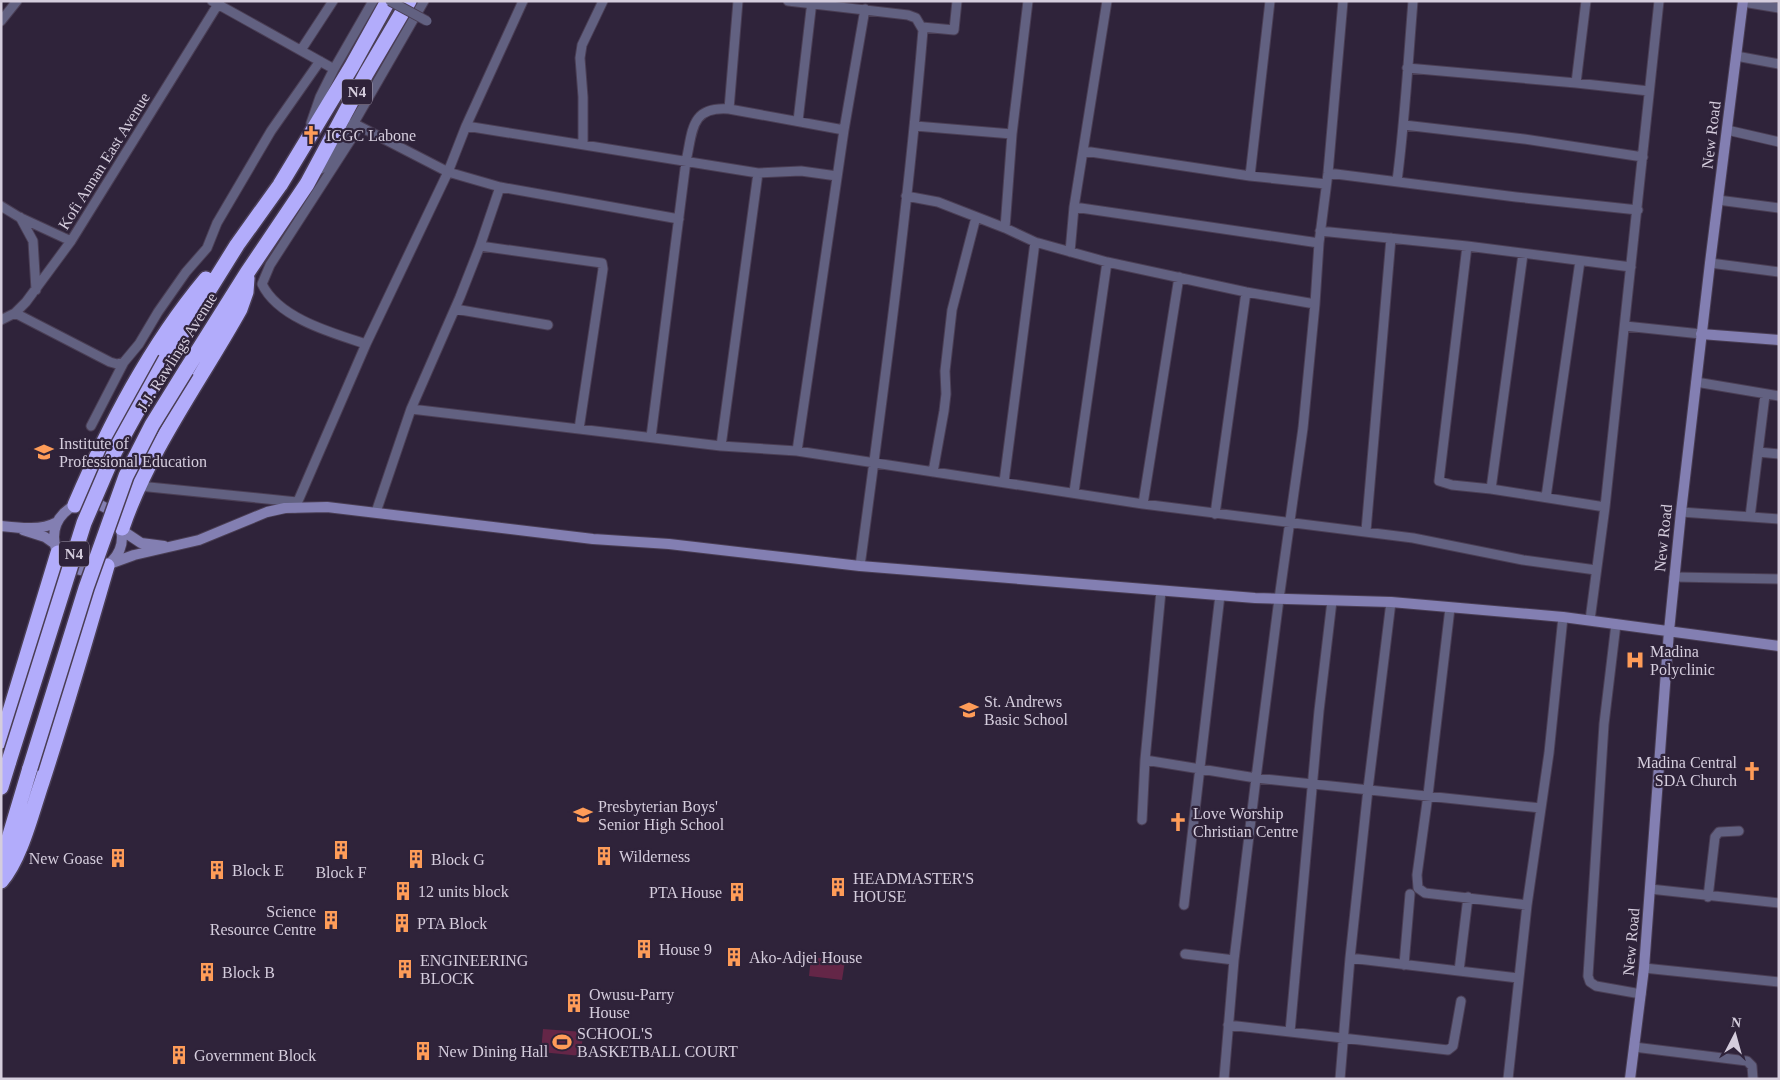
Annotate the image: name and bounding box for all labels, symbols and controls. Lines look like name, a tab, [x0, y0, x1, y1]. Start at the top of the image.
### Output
road number: N4	[342, 80, 372, 104]
street label: Kofi Annan East Avenue	[55, 89, 153, 233]
street label: New Road	[1698, 100, 1724, 170]
church icon: ICGC Labone	[300, 124, 322, 146]
place label: ICGC Labone	[326, 127, 416, 144]
street label: J.J. Rawlings Avenue	[134, 290, 221, 415]
place label: Institute of Professional Education	[59, 435, 207, 470]
school or university icon: Institute of Professional Education	[33, 441, 55, 463]
street label: New Road	[1651, 503, 1675, 573]
road number: N4	[59, 542, 89, 566]
place label: Madina Polyclinic	[1650, 643, 1715, 679]
hospital icon: Madina Polyclinic	[1624, 649, 1646, 671]
place label: St. Andrews Basic School	[984, 693, 1069, 728]
school or university icon: St. Andrews Basic School	[958, 699, 980, 721]
place label: Madina Central SDA Church	[1637, 754, 1738, 789]
church icon: Madina Central SDA Church	[1741, 760, 1763, 782]
place label: Presbyterian Boys' Senior High School	[598, 798, 725, 834]
school or university icon: Presbyterian Boys' Senior High School	[572, 804, 594, 826]
place label: Love Worship Christian Centre	[1193, 805, 1298, 840]
church icon: Love Worship Christian Centre	[1167, 811, 1189, 833]
building icon: Block F	[330, 839, 352, 861]
building icon: Wilderness	[593, 845, 615, 867]
building icon: New Goase	[107, 847, 129, 869]
building icon: Block G	[405, 848, 427, 870]
place label: Wilderness	[619, 848, 690, 865]
place label: New Goase	[29, 850, 103, 867]
place label: Block G	[431, 851, 485, 868]
building icon: Block E	[206, 859, 228, 881]
place label: Block E	[232, 862, 284, 879]
place label: Block F	[315, 864, 367, 881]
place label: HEADMASTER'S HOUSE	[853, 870, 974, 905]
building icon: HEADMASTER'S HOUSE	[827, 876, 849, 898]
building icon: 12 units block	[392, 880, 414, 902]
building icon: PTA House	[726, 881, 748, 903]
place label: 12 units block	[418, 883, 509, 900]
place label: PTA House	[649, 884, 722, 901]
place label: Science Resource Centre	[210, 903, 316, 938]
street label: New Road	[1620, 907, 1642, 977]
building icon: Science Resource Centre	[320, 909, 342, 931]
building icon: PTA Block	[391, 912, 413, 934]
place label: PTA Block	[417, 915, 487, 932]
building icon: House 9	[633, 938, 655, 960]
place label: House 9	[659, 941, 712, 958]
building icon: Ako-Adjei House	[723, 946, 745, 968]
place label: Ako-Adjei House	[749, 949, 862, 967]
place label: ENGINEERING BLOCK	[420, 952, 529, 987]
building icon: ENGINEERING BLOCK	[394, 958, 416, 980]
building icon: Block B	[196, 961, 218, 983]
place label: Block B	[222, 964, 275, 981]
place label: Owusu-Parry House	[589, 986, 674, 1021]
building icon: Owusu-Parry House	[563, 992, 585, 1014]
north arrow	[1710, 1010, 1760, 1060]
text: N	[1730, 1015, 1742, 1031]
place label: SCHOOL'S BASKETBALL COURT	[577, 1025, 738, 1060]
sports icon: SCHOOL'S BASKETBALL COURT	[551, 1031, 573, 1053]
building icon: New Dining Hall	[412, 1040, 434, 1062]
place label: New Dining Hall	[438, 1043, 549, 1061]
building icon: Government Block	[168, 1044, 190, 1066]
place label: Government Block	[194, 1047, 316, 1064]

